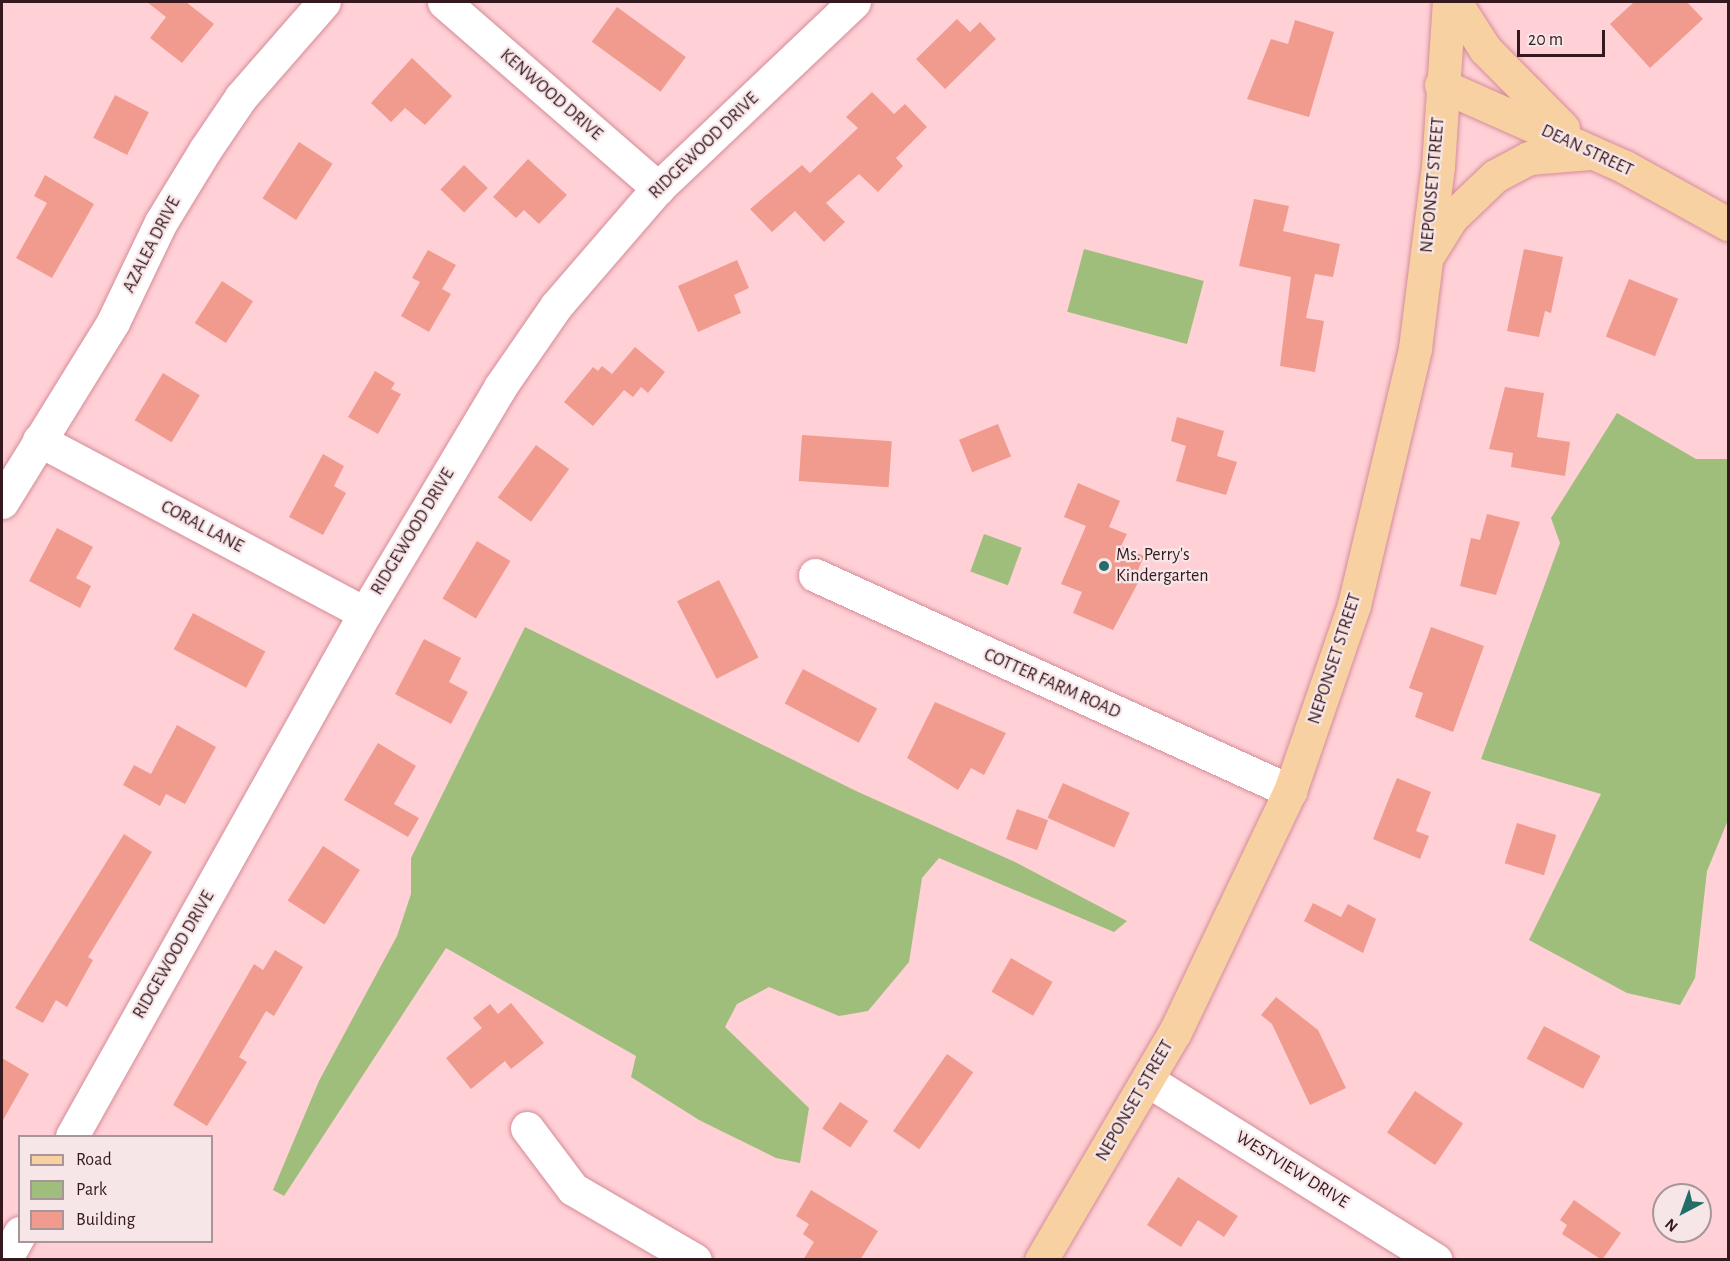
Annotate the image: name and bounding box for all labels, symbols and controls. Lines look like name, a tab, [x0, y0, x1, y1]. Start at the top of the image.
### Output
scale bar	[1520, 18, 1608, 56]
text: 20 m	[1528, 31, 1563, 49]
street label: KENWOOD DRIVE	[495, 45, 607, 145]
street label: RIDGEWOOD DRIVE	[645, 88, 763, 204]
street label: NEPONSET STREET	[1416, 116, 1450, 254]
street label: DEAN STREET	[1538, 120, 1636, 182]
street label: AZALEA DRIVE	[119, 193, 185, 297]
street label: RIDGEWOOD DRIVE	[367, 465, 459, 599]
street label: CORAL LANE	[157, 496, 247, 558]
place label: Ms. Perry's Kindergarten	[1116, 545, 1208, 588]
marker: Ms. Perry's Kindergarten	[1097, 559, 1111, 573]
street label: NEPONSET STREET	[1304, 591, 1366, 727]
street label: COTTER FARM ROAD	[980, 644, 1124, 724]
street label: RIDGEWOOD DRIVE	[129, 887, 219, 1023]
street label: NEPONSET STREET	[1092, 1037, 1178, 1165]
street label: WESTVIEW DRIVE	[1231, 1127, 1353, 1213]
legend	[18, 1135, 213, 1243]
text: Road	[76, 1151, 112, 1169]
text: Park	[76, 1181, 107, 1199]
north arrow	[1652, 1183, 1712, 1243]
text: Building	[76, 1211, 135, 1229]
text: N	[1662, 1215, 1681, 1235]

